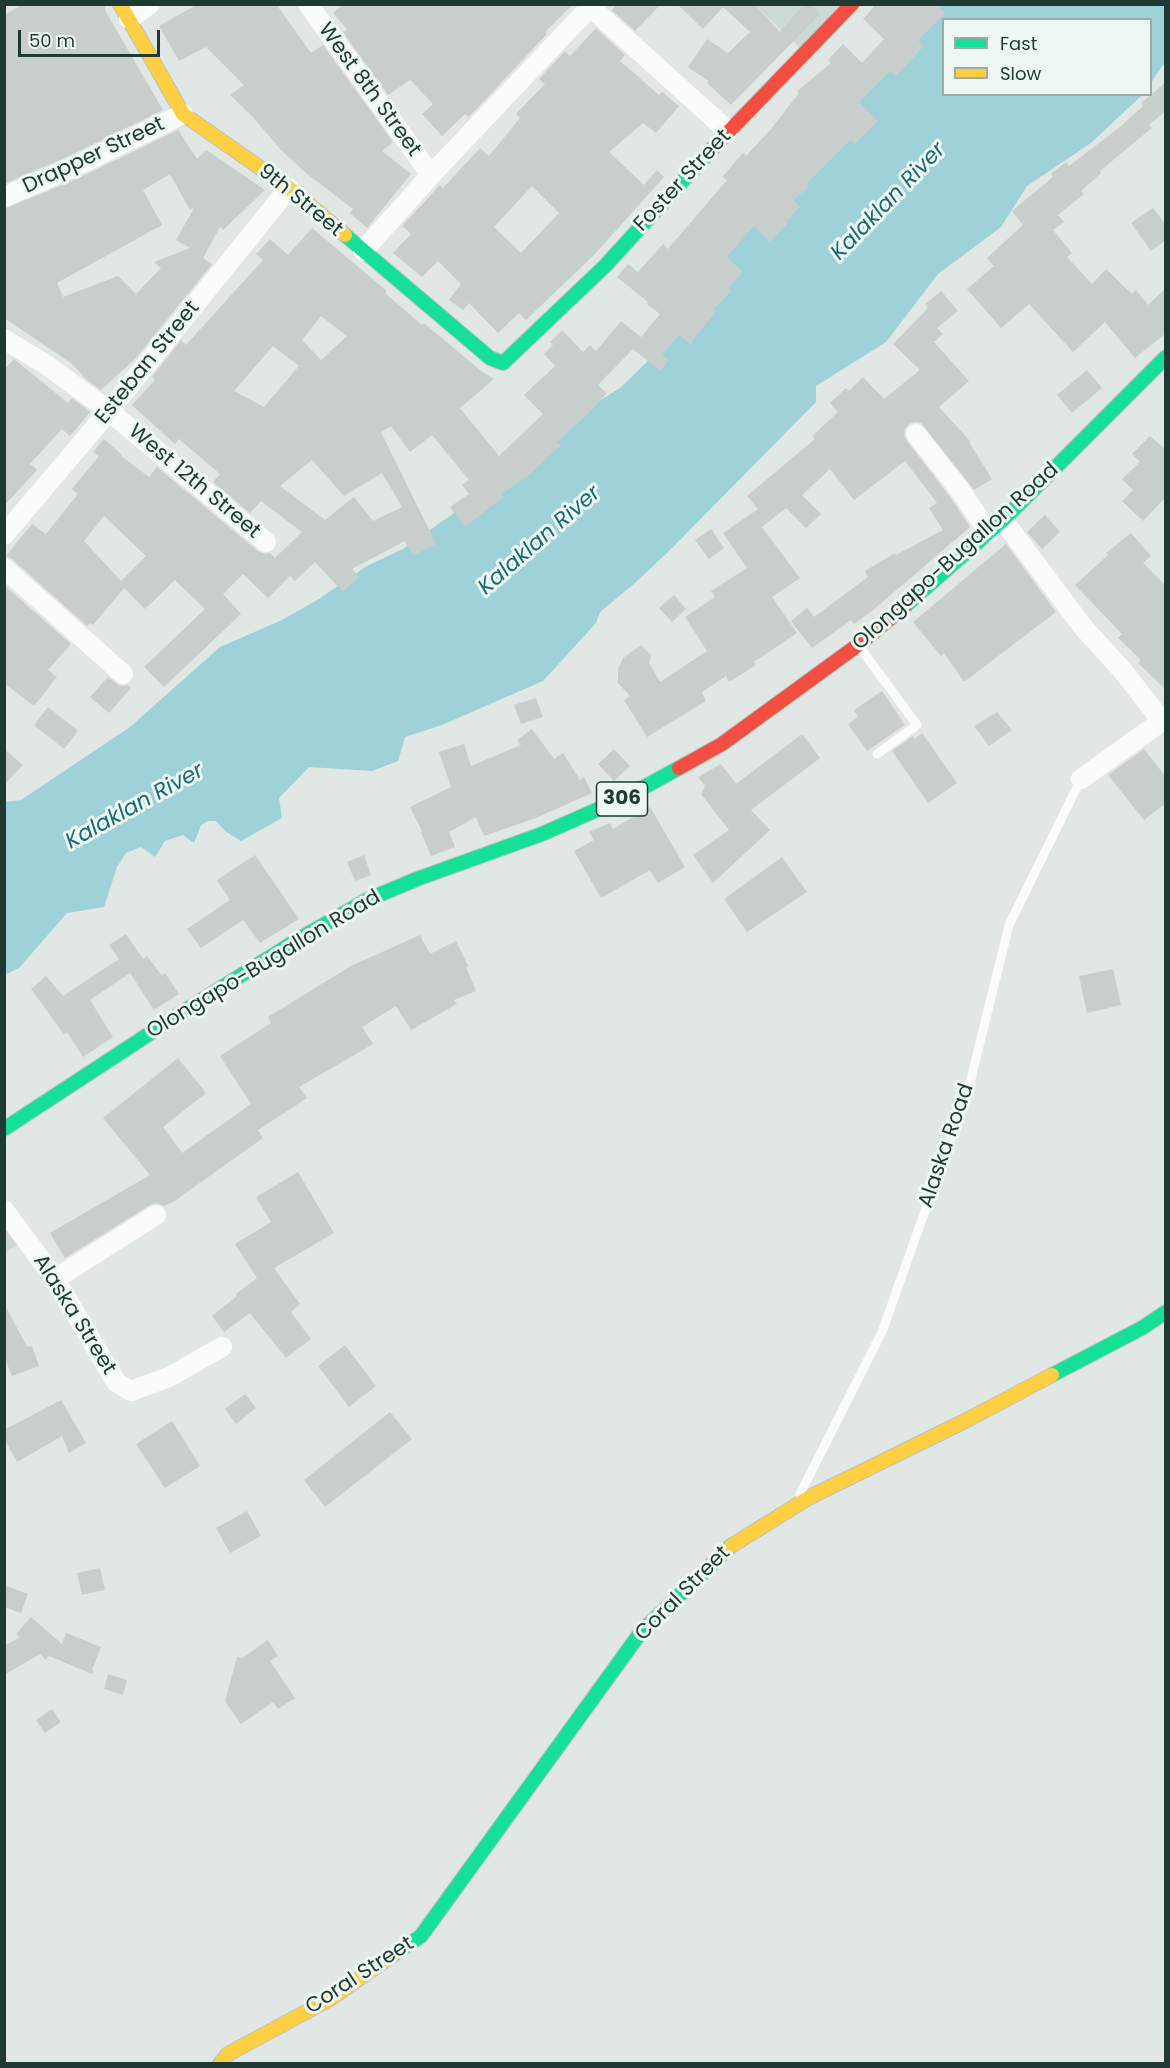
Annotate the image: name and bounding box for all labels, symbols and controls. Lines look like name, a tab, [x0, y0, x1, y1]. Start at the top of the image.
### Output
scale bar	[21, 18, 164, 56]
street label: West 8th Street	[312, 18, 426, 162]
legend	[942, 18, 1152, 96]
text: 50 m	[29, 28, 75, 53]
text: Fast	[1000, 31, 1037, 56]
text: Slow	[1000, 61, 1041, 86]
street label: Drapper Street	[19, 112, 169, 200]
street label: Foster Street	[629, 125, 737, 237]
water label: Kalaklan River	[826, 138, 952, 266]
street label: 9th Street	[253, 159, 347, 243]
street label: Esteban Street	[91, 296, 205, 430]
street label: West 12th Street	[123, 419, 265, 545]
street label: Olongapo-Bugallon Road	[848, 458, 1064, 656]
water label: Kalaklan River	[473, 481, 607, 601]
water label: Kalaklan River	[61, 758, 209, 856]
road number: 306	[596, 782, 648, 816]
street label: Olongapo-Bugallon Road	[143, 885, 385, 1045]
street label: Alaska Road	[914, 1081, 980, 1211]
street label: Alaska Street	[27, 1250, 121, 1380]
street label: Coral Street	[630, 1541, 736, 1647]
street label: Coral Street	[301, 1932, 419, 2020]

